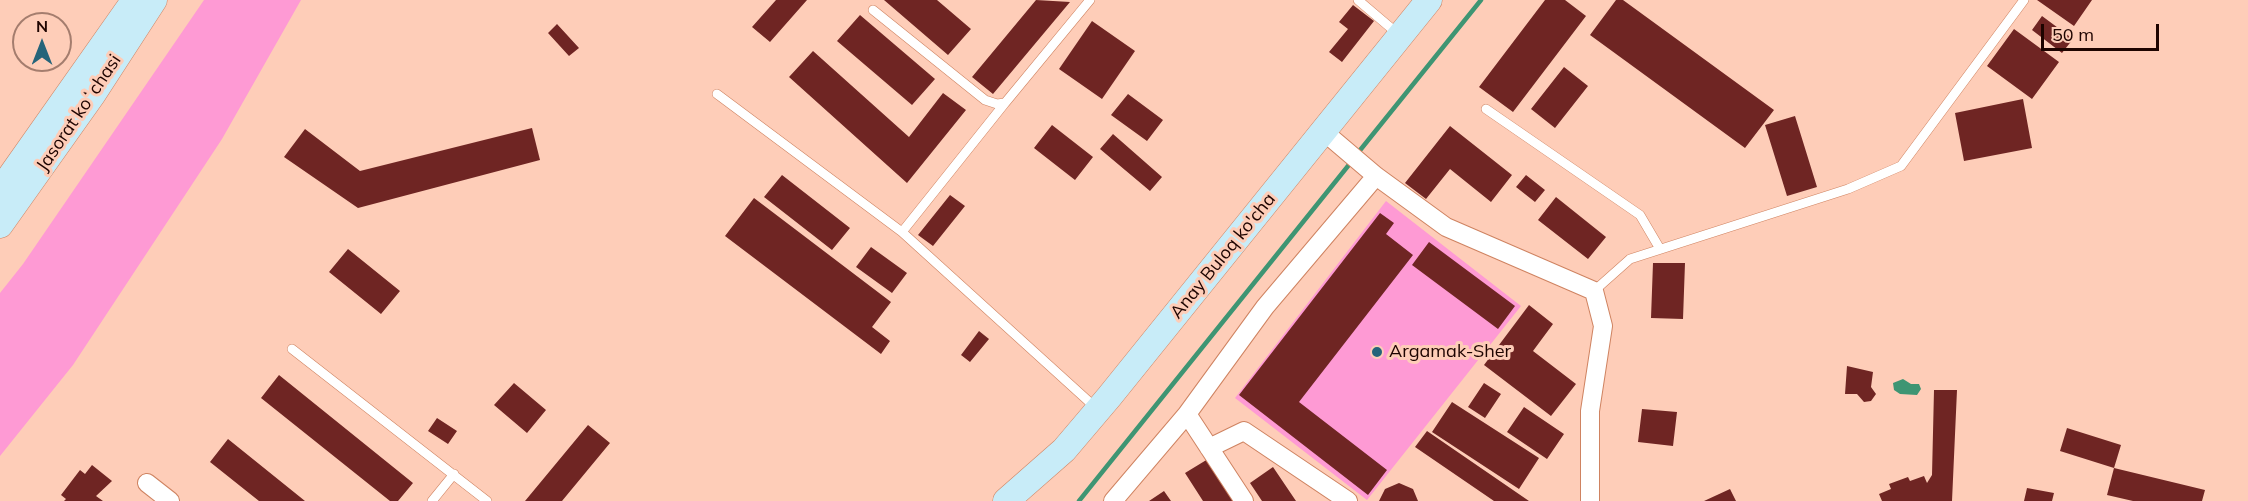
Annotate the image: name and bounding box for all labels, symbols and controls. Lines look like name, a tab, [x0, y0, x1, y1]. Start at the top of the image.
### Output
north arrow	[12, 12, 72, 72]
scale bar	[2044, 12, 2162, 50]
text: N	[36, 16, 48, 36]
text: 50 m	[2052, 23, 2094, 46]
street label: Jasorat koʻchasi	[32, 51, 126, 175]
street label: Anay Buloq ko'cha	[1166, 189, 1280, 323]
place label: Argamak-Sher	[1389, 341, 1511, 363]
marker: Argamak-Sher	[1370, 345, 1384, 359]

